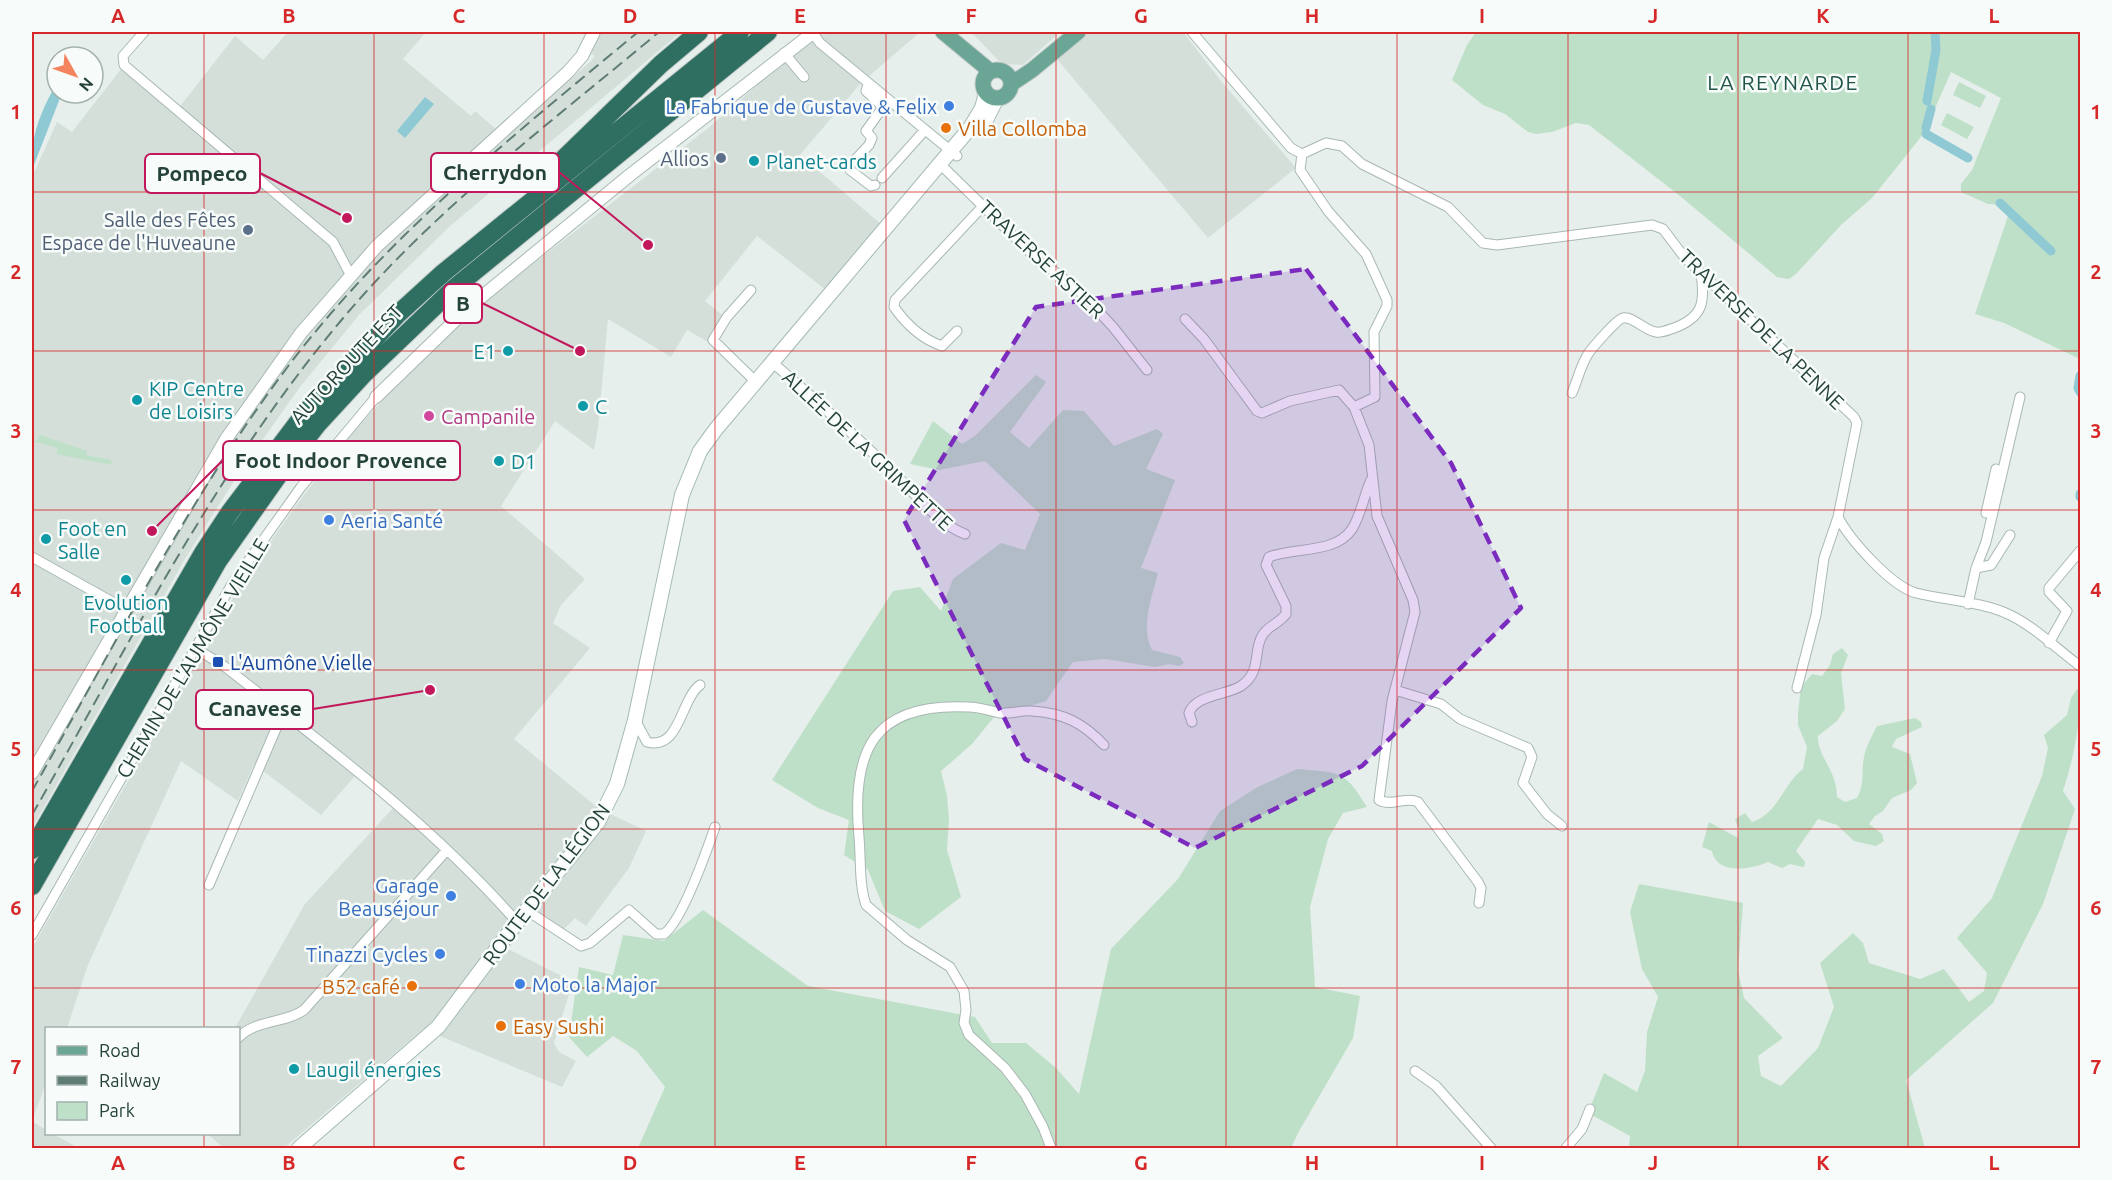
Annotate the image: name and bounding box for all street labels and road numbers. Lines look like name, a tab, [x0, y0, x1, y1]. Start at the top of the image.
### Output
street label: TRAVERSE ASTIER	[975, 195, 1109, 323]
street label: TRAVERSE DE LA PENNE	[1675, 244, 1849, 414]
street label: AUTOROUTE EST	[285, 300, 407, 428]
street label: ALLÉE DE LA GRIMPETTE	[778, 365, 958, 535]
street label: CHEMIN DE L'AUMÔNE VIEILLE	[111, 534, 273, 782]
street label: ROUTE DE LA LÉGION	[478, 799, 614, 969]

